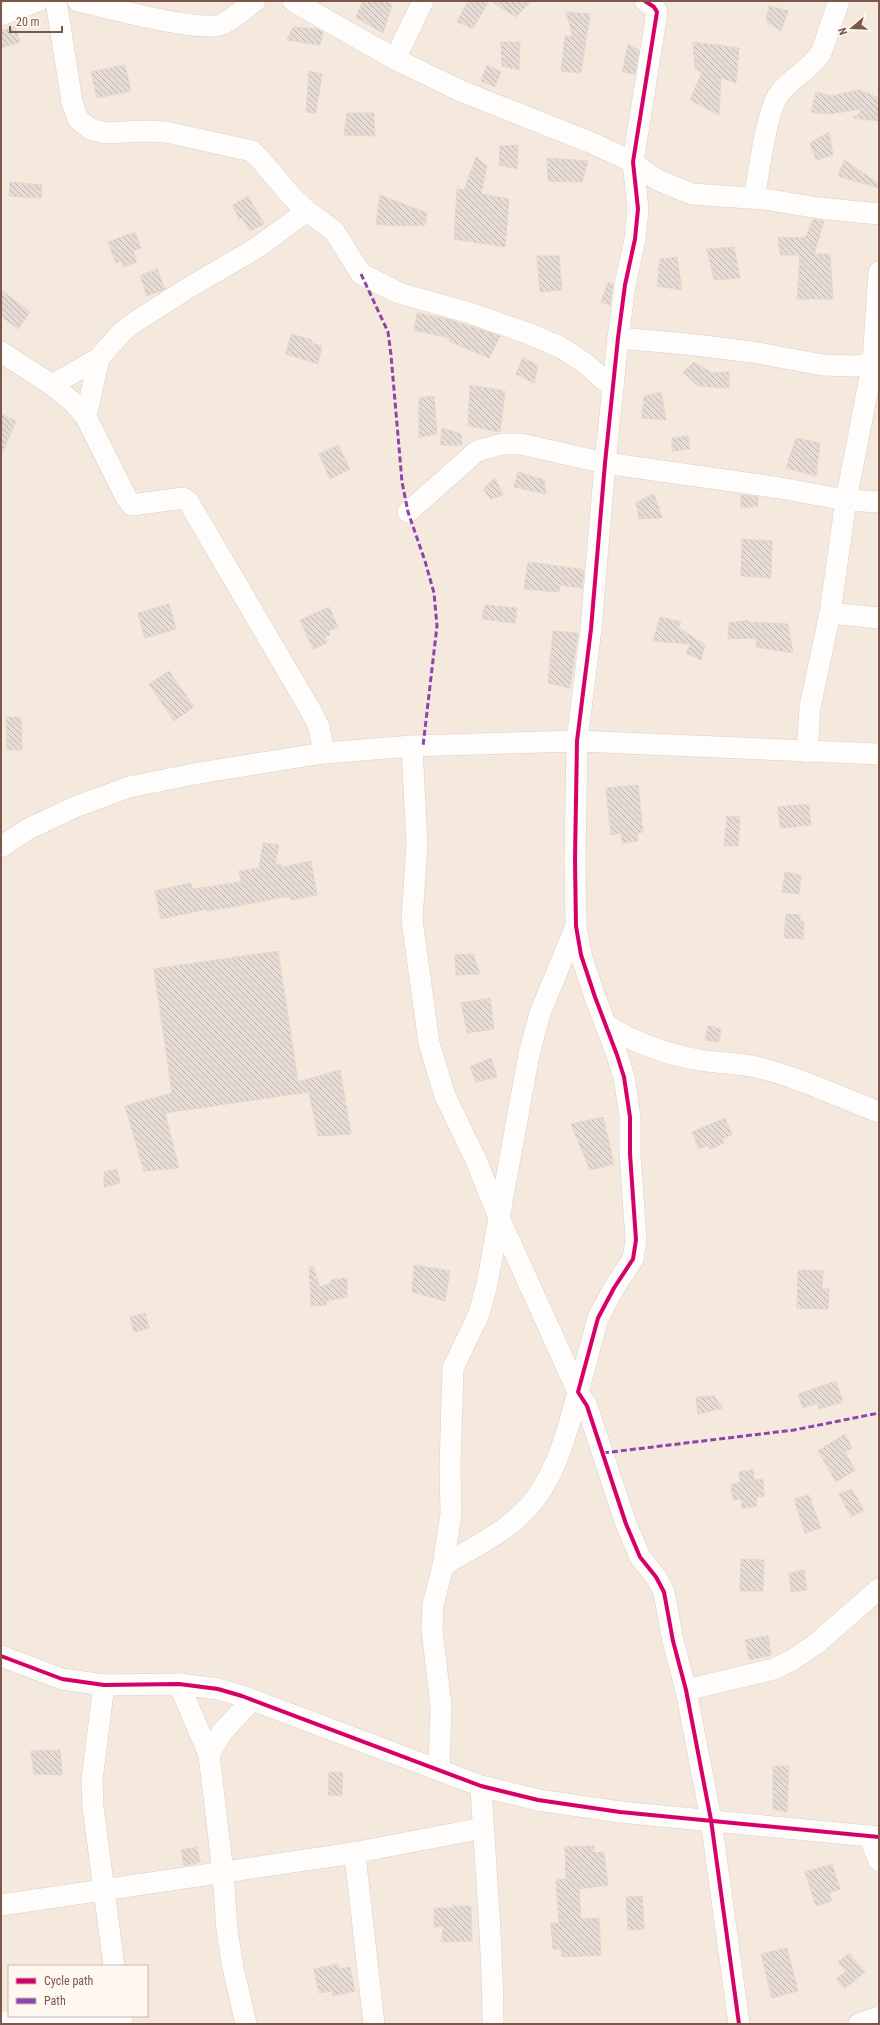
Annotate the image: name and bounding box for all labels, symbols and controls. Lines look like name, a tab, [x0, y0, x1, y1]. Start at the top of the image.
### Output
scale bar	[10, 8, 62, 34]
north arrow	[832, 8, 872, 48]
text: 20 m	[16, 15, 40, 29]
text: N	[836, 26, 850, 36]
legend	[8, 1965, 148, 2017]
text: Cycle path	[44, 1974, 94, 1988]
text: Path	[44, 1994, 66, 2008]

